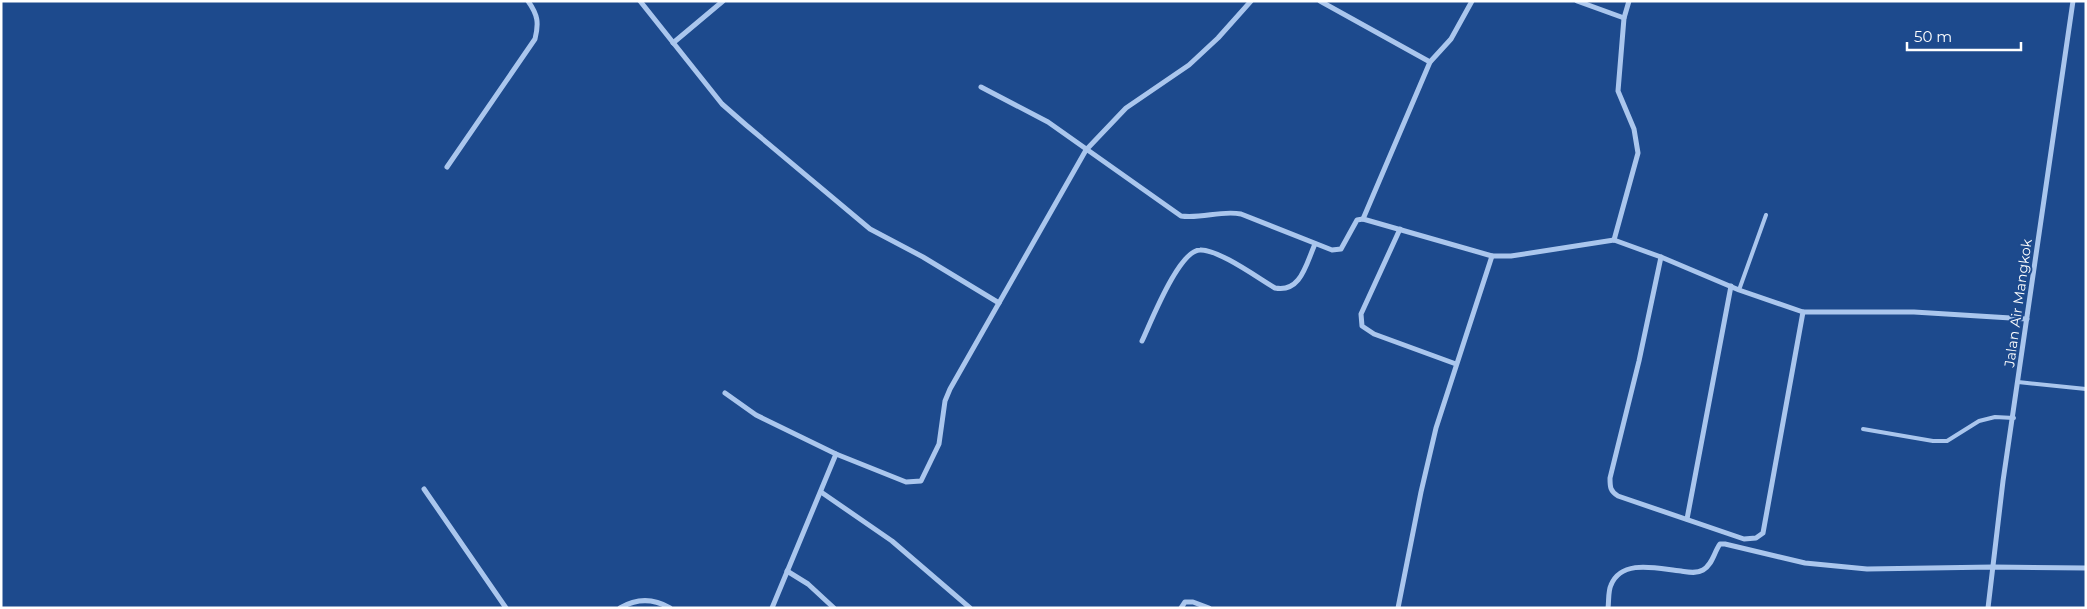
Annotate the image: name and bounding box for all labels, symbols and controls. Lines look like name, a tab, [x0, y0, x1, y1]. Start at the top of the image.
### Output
scale bar	[1907, 20, 2021, 52]
text: 50 m	[1914, 27, 1952, 46]
street label: Jalan Air Mangkok	[2000, 237, 2036, 369]

